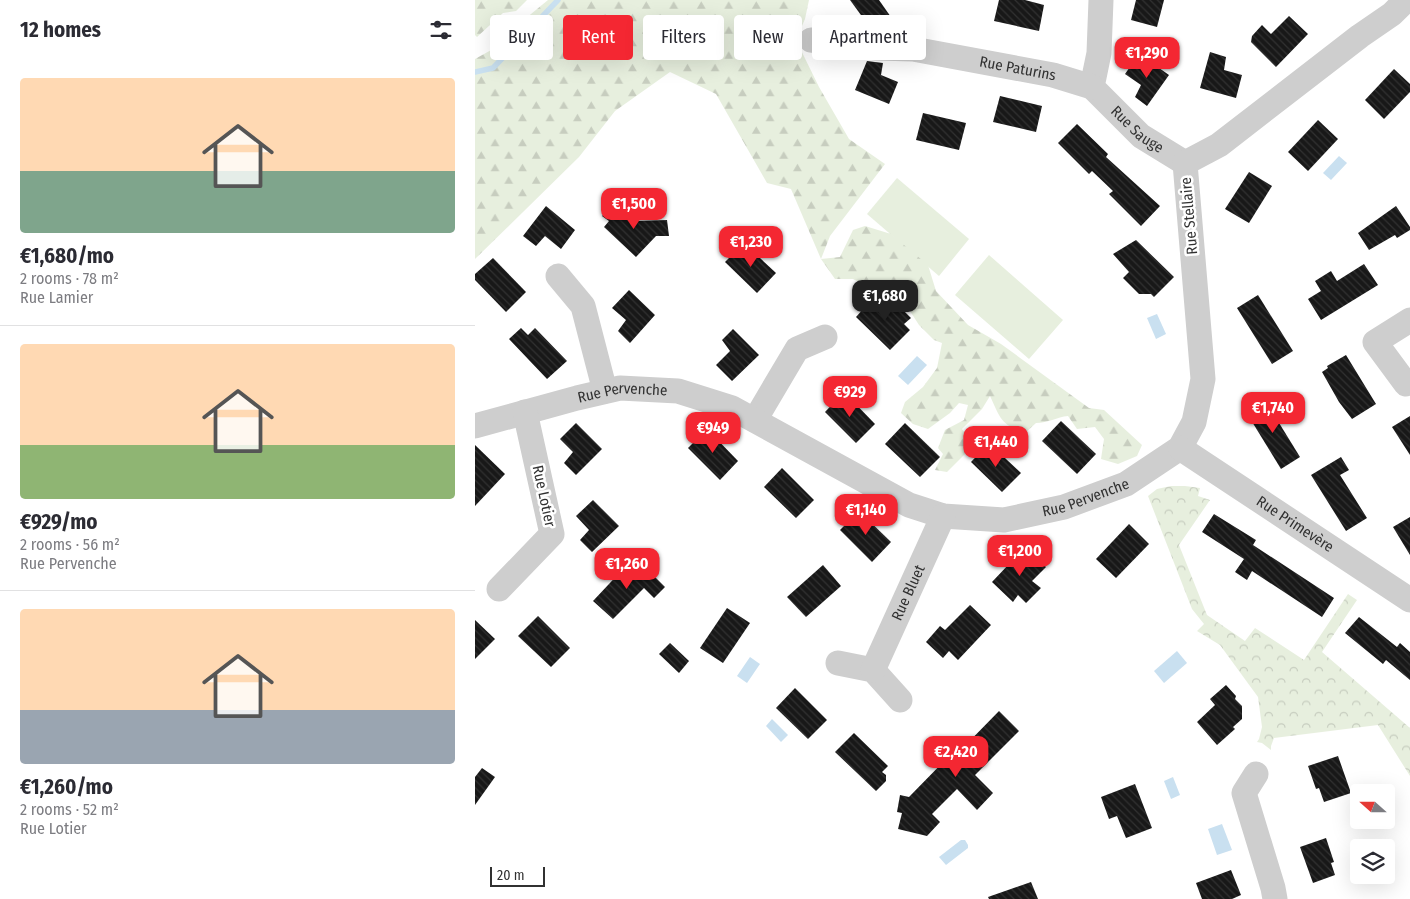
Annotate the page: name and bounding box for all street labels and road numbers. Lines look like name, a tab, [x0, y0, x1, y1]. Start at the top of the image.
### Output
street label: Rue Paturins	[978, 53, 1057, 84]
street label: Rue Sauge	[1107, 102, 1167, 157]
street label: Rue Stellaire	[1177, 177, 1201, 255]
street label: Rue Pervenche	[576, 379, 668, 407]
street label: Rue Lotier	[529, 464, 559, 529]
street label: Rue Pervenche	[1040, 475, 1132, 520]
street label: Rue Primevère	[1253, 492, 1337, 556]
street label: Rue Bluet	[888, 562, 929, 623]

